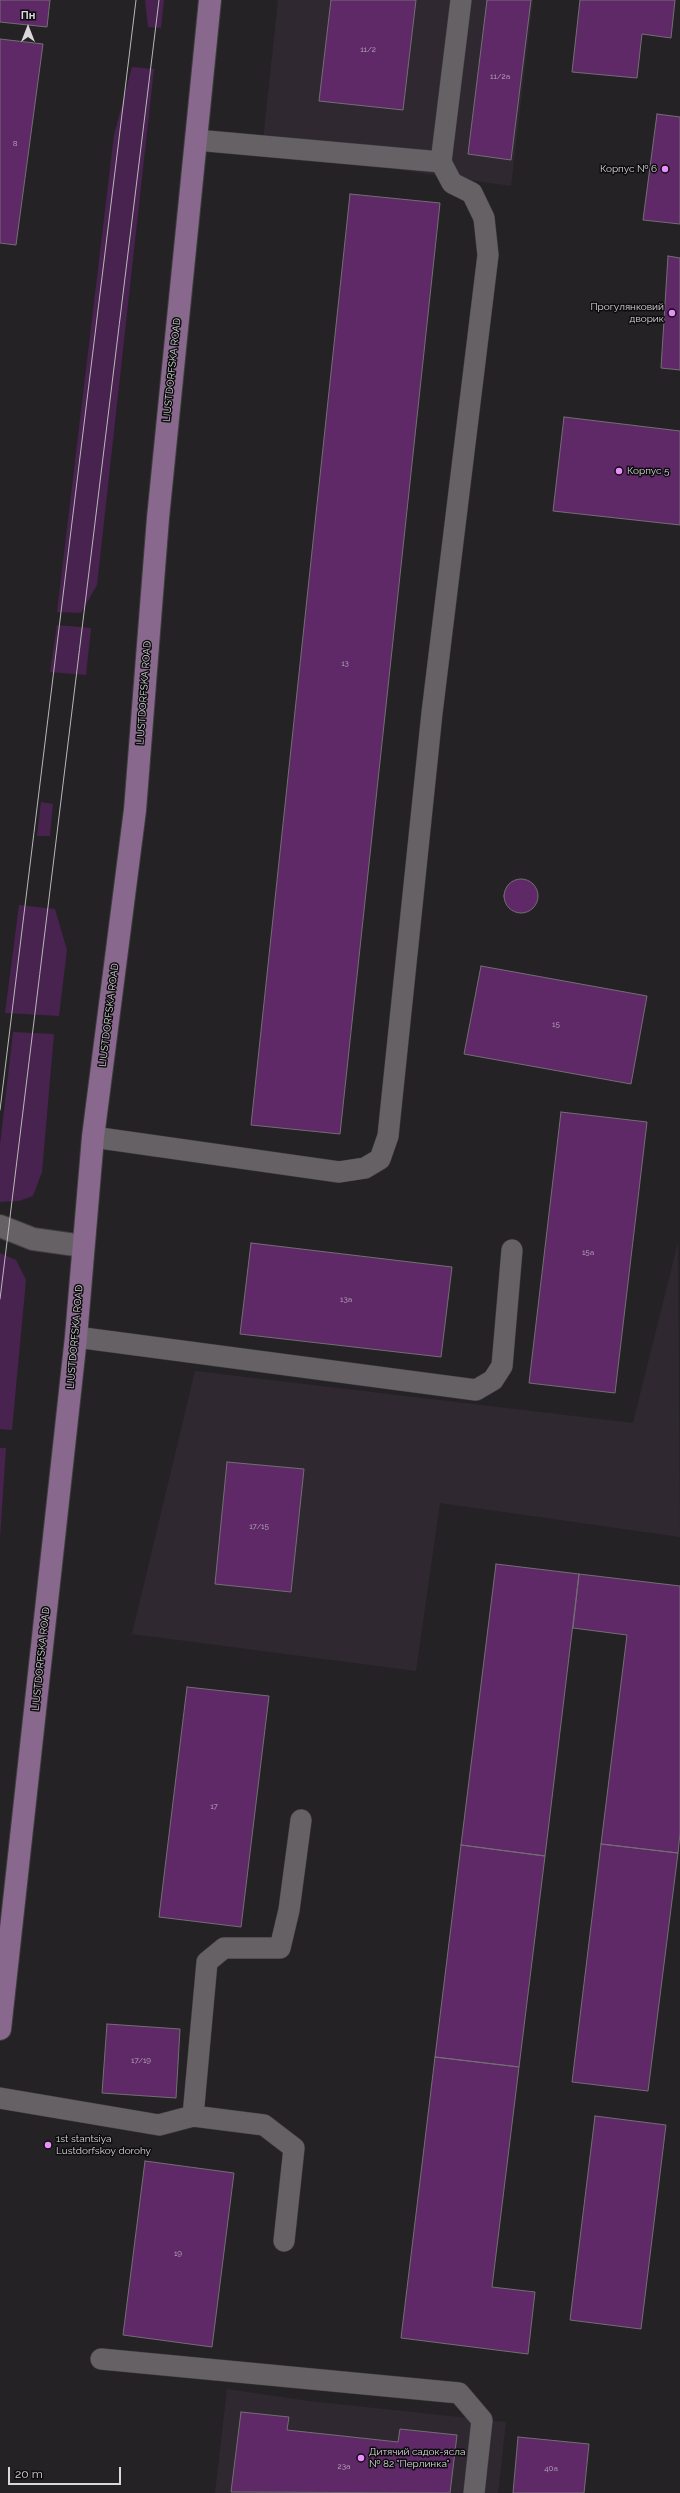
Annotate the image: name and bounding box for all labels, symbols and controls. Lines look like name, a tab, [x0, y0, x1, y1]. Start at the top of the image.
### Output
north arrow	[8, 8, 48, 48]
text: Пн	[21, 9, 35, 22]
house number: 11/2	[360, 45, 376, 55]
house number: 11/2а	[490, 72, 510, 82]
house number: 8	[13, 139, 17, 149]
place label: Корпус № 6	[600, 163, 657, 175]
marker: Корпус № 6	[660, 164, 670, 174]
place label: Прогулянковий дворик	[590, 301, 664, 324]
marker: Прогулянковий дворик	[667, 308, 677, 318]
street label: LIUSTDORFSKA ROAD	[161, 317, 183, 423]
place label: Корпус 5	[627, 465, 670, 477]
marker: Корпус 5	[614, 466, 624, 476]
street label: LIUSTDORFSKA ROAD	[134, 640, 154, 746]
house number: 13	[341, 659, 349, 669]
street label: LIUSTDORFSKA ROAD	[97, 962, 121, 1068]
house number: 15	[552, 1020, 560, 1030]
house number: 15а	[582, 1248, 594, 1258]
street label: LIUSTDORFSKA ROAD	[64, 1284, 86, 1390]
house number: 13а	[340, 1295, 352, 1305]
house number: 17/15	[249, 1522, 269, 1532]
street label: LIUSTDORFSKA ROAD	[30, 1606, 52, 1712]
house number: 17	[210, 1802, 218, 1812]
house number: 17/19	[131, 2056, 151, 2066]
place label: 1st stantsiya Lustdorfskoy dorohy	[56, 2133, 151, 2156]
marker: 1st stantsiya Lustdorfskoy dorohy	[43, 2140, 53, 2150]
house number: 19	[174, 2249, 182, 2259]
place label: Дитячий садок-ясла № 82 "Перлинка"	[369, 2446, 465, 2470]
marker: Дитячий садок-ясла № 82 "Перлинка"	[356, 2453, 366, 2463]
scale bar	[10, 2459, 123, 2485]
house number: 23а	[338, 2462, 350, 2472]
house number: 40а	[544, 2464, 558, 2474]
text: 20 m	[15, 2467, 43, 2481]

